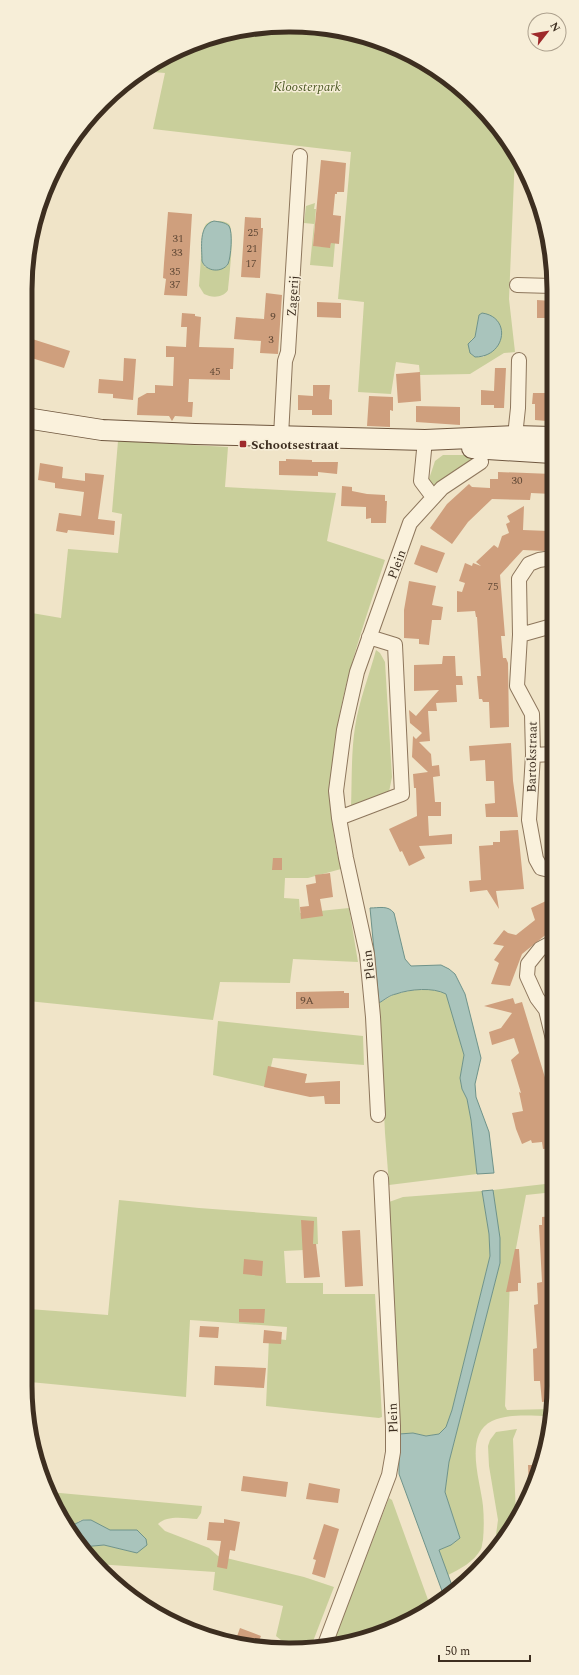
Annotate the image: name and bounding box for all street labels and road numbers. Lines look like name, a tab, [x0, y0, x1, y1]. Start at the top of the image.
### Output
street label: Zagerij	[282, 275, 304, 317]
street label: Plein	[382, 546, 412, 582]
street label: Bartokstraat	[521, 721, 543, 793]
street label: Plein	[357, 948, 381, 981]
street label: Plein	[382, 1402, 404, 1433]

